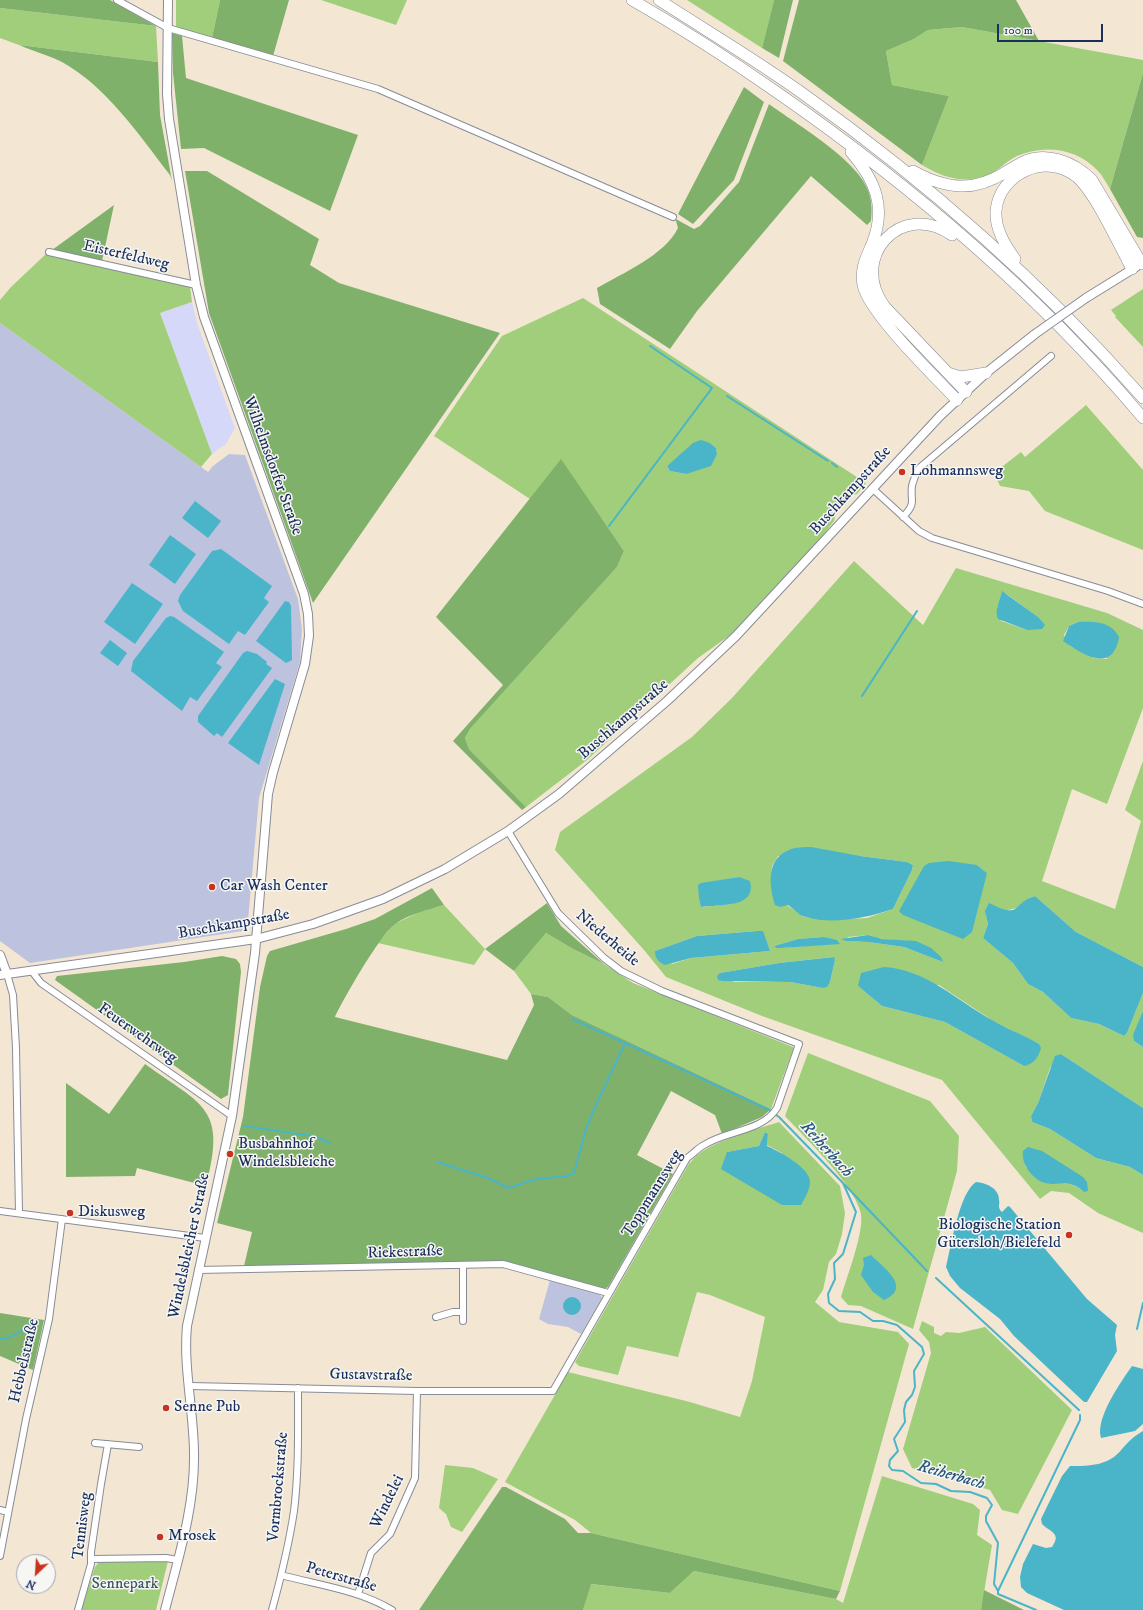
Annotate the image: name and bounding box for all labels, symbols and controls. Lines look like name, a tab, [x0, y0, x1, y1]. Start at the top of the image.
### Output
scale bar	[999, 16, 1105, 42]
text: 100 m	[1004, 23, 1033, 38]
street label: Eisterfeldweg	[81, 237, 171, 275]
street label: Wilhelmsdorfer Straße	[238, 394, 306, 538]
street label: Buschkampstraße	[806, 443, 896, 539]
place label: Lohmannsweg	[910, 462, 1003, 482]
marker: Lohmannsweg	[897, 467, 907, 477]
street label: Buschkampstraße	[575, 676, 673, 764]
place label: Car Wash Center	[220, 877, 328, 897]
marker: Car Wash Center	[207, 882, 217, 892]
street label: Buschkampstraße	[177, 906, 291, 944]
street label: Niederheide	[571, 907, 643, 971]
street label: Feuerwehrweg	[94, 1000, 180, 1068]
water label: Reiherbach	[795, 1118, 857, 1182]
place label: Busbahnhof Windelsbleiche	[238, 1135, 335, 1173]
street label: Toppmannsweg	[618, 1147, 688, 1241]
marker: Busbahnhof Windelsbleiche	[225, 1149, 235, 1159]
street label: Windelsbleicher Straße	[165, 1171, 215, 1321]
place label: Diskusweg	[78, 1203, 145, 1223]
marker: Diskusweg	[65, 1208, 75, 1218]
place label: Biologische Station Gütersloh/Bielefeld	[937, 1216, 1061, 1254]
marker: Biologische Station Gütersloh/Bielefeld	[1064, 1230, 1074, 1240]
street label: Riekestraße	[367, 1242, 443, 1264]
street label: Hebbelstraße	[6, 1317, 44, 1405]
street label: Gustavstraße	[329, 1366, 413, 1386]
place label: Senne Pub	[174, 1398, 240, 1418]
marker: Senne Pub	[161, 1403, 171, 1413]
street label: Vormbrockstraße	[265, 1431, 293, 1543]
water label: Reiherbach	[915, 1457, 987, 1495]
street label: Windelei	[367, 1472, 409, 1532]
street label: Tennisweg	[69, 1491, 97, 1561]
place label: Mrosek	[168, 1527, 216, 1547]
marker: Mrosek	[155, 1532, 165, 1542]
north arrow	[16, 1554, 56, 1594]
street label: Peterstraße	[303, 1559, 379, 1597]
park label: Sennepark	[92, 1575, 158, 1595]
text: N	[24, 1576, 38, 1592]

